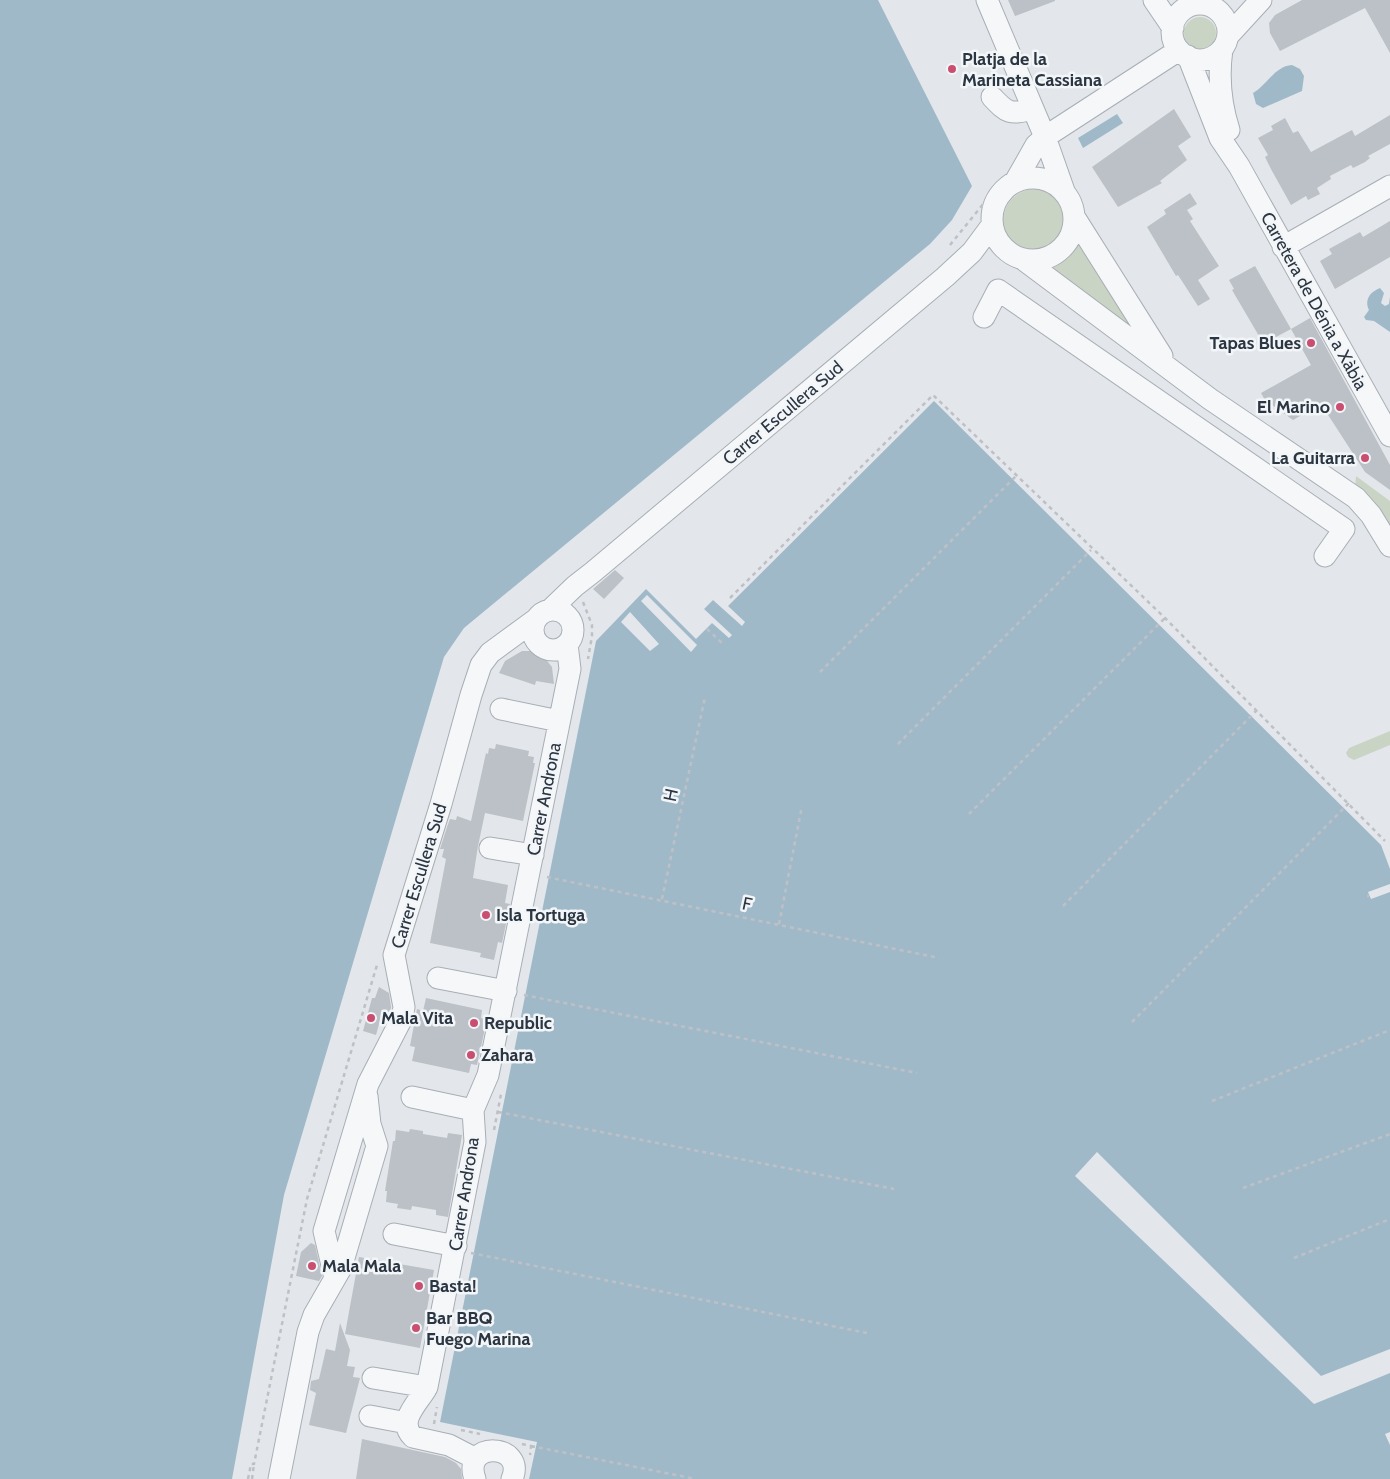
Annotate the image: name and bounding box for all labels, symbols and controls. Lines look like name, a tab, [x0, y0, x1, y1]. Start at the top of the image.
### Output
place label: Platja de la Marineta Cassiana	[962, 48, 1102, 91]
marker: Platja de la Marineta Cassiana	[946, 63, 958, 75]
street label: Carretera de Dénia a Xàbia	[1256, 208, 1372, 394]
place label: Tapas Blues	[1209, 332, 1301, 354]
marker: Tapas Blues	[1305, 337, 1317, 349]
street label: Carrer Escullera Sud	[718, 356, 848, 470]
place label: El Marino	[1257, 396, 1330, 418]
marker: El Marino	[1334, 401, 1346, 413]
place label: La Guitarra	[1271, 447, 1355, 469]
marker: La Guitarra	[1359, 452, 1371, 464]
street label: Carrer Androna	[522, 740, 566, 858]
street label: H	[659, 786, 683, 804]
street label: Carrer Escullera Sud	[386, 801, 452, 951]
street label: F	[740, 892, 754, 916]
place label: Isla Tortuga	[496, 904, 585, 926]
marker: Isla Tortuga	[480, 909, 492, 921]
place label: Mala Vita	[381, 1007, 453, 1029]
marker: Mala Vita	[365, 1012, 377, 1024]
place label: Republic	[484, 1012, 552, 1034]
marker: Republic	[468, 1017, 480, 1029]
place label: Zahara	[481, 1044, 533, 1066]
marker: Zahara	[465, 1049, 477, 1061]
street label: Carrer Androna	[444, 1135, 484, 1253]
place label: Mala Mala	[322, 1255, 401, 1277]
marker: Mala Mala	[306, 1260, 318, 1272]
place label: Basta!	[429, 1275, 477, 1297]
marker: Basta!	[413, 1280, 425, 1292]
place label: Bar BBQ Fuego Marina	[426, 1307, 530, 1350]
marker: Bar BBQ Fuego Marina	[410, 1322, 422, 1334]

